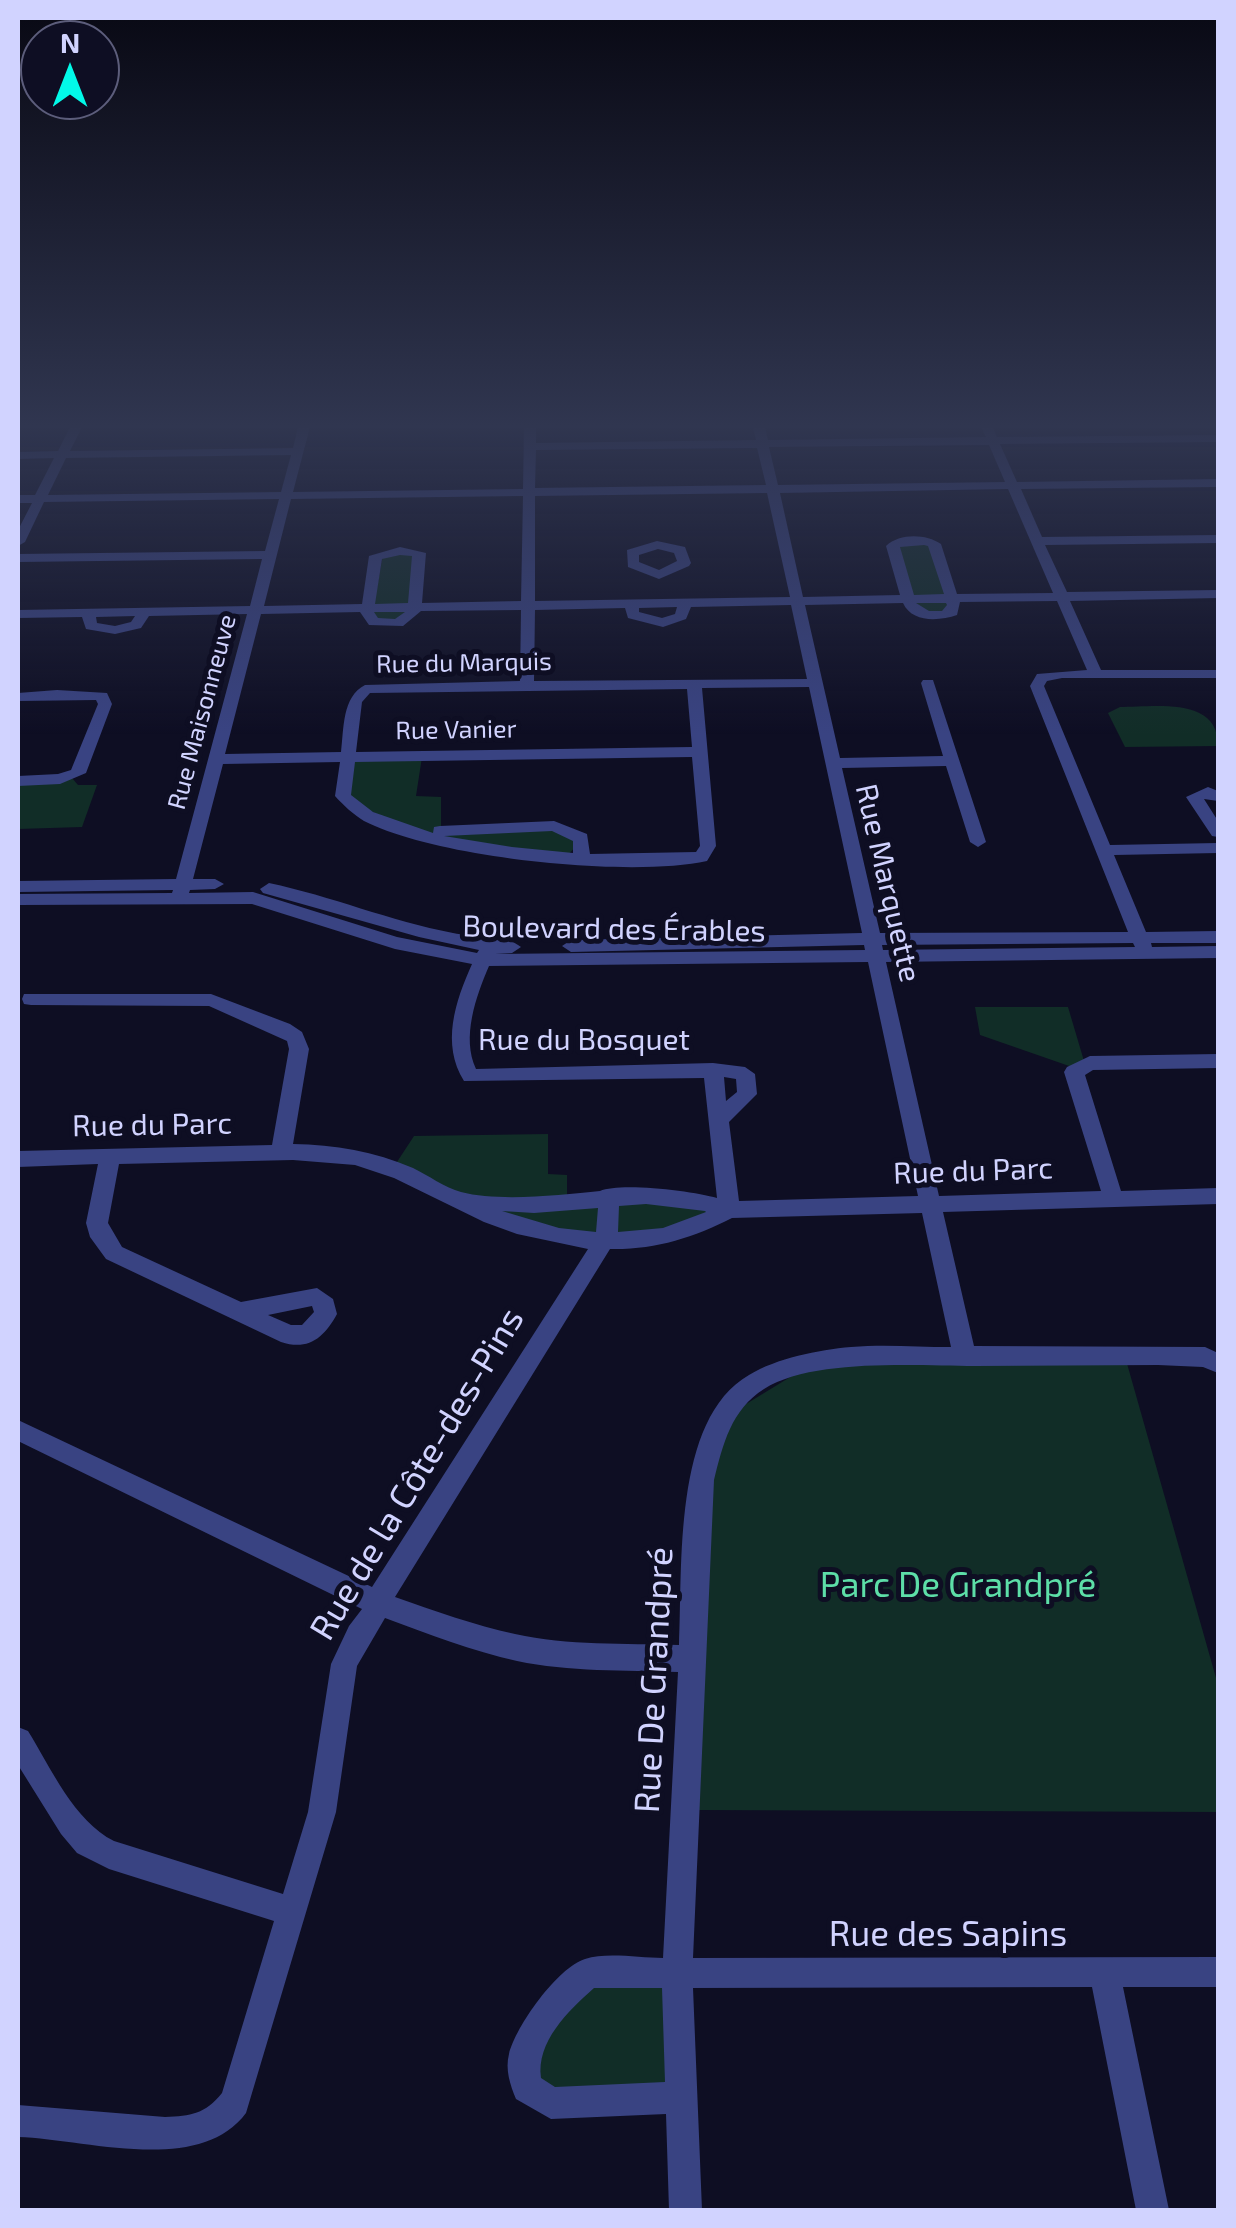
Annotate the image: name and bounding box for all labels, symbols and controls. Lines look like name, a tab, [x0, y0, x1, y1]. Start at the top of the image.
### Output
north arrow	[20, 20, 120, 120]
text: N	[60, 25, 80, 59]
street label: Rue Maisonneuve	[162, 611, 242, 813]
street label: Rue du Marquis	[376, 646, 552, 680]
street label: Rue Vanier	[395, 714, 517, 746]
street label: Rue Marquette	[848, 780, 928, 986]
street label: Boulevard des Érables	[462, 908, 766, 950]
street label: Rue du Bosquet	[478, 1022, 690, 1058]
street label: Rue du Parc	[72, 1106, 232, 1144]
street label: Rue du Parc	[893, 1150, 1053, 1192]
street label: Rue de la Côte-des-Pins	[301, 1300, 533, 1648]
street label: Rue De Grandpré	[626, 1546, 682, 1814]
park label: Parc De Grandpré	[820, 1564, 1096, 1606]
street label: Rue des Sapins	[829, 1913, 1067, 1955]

